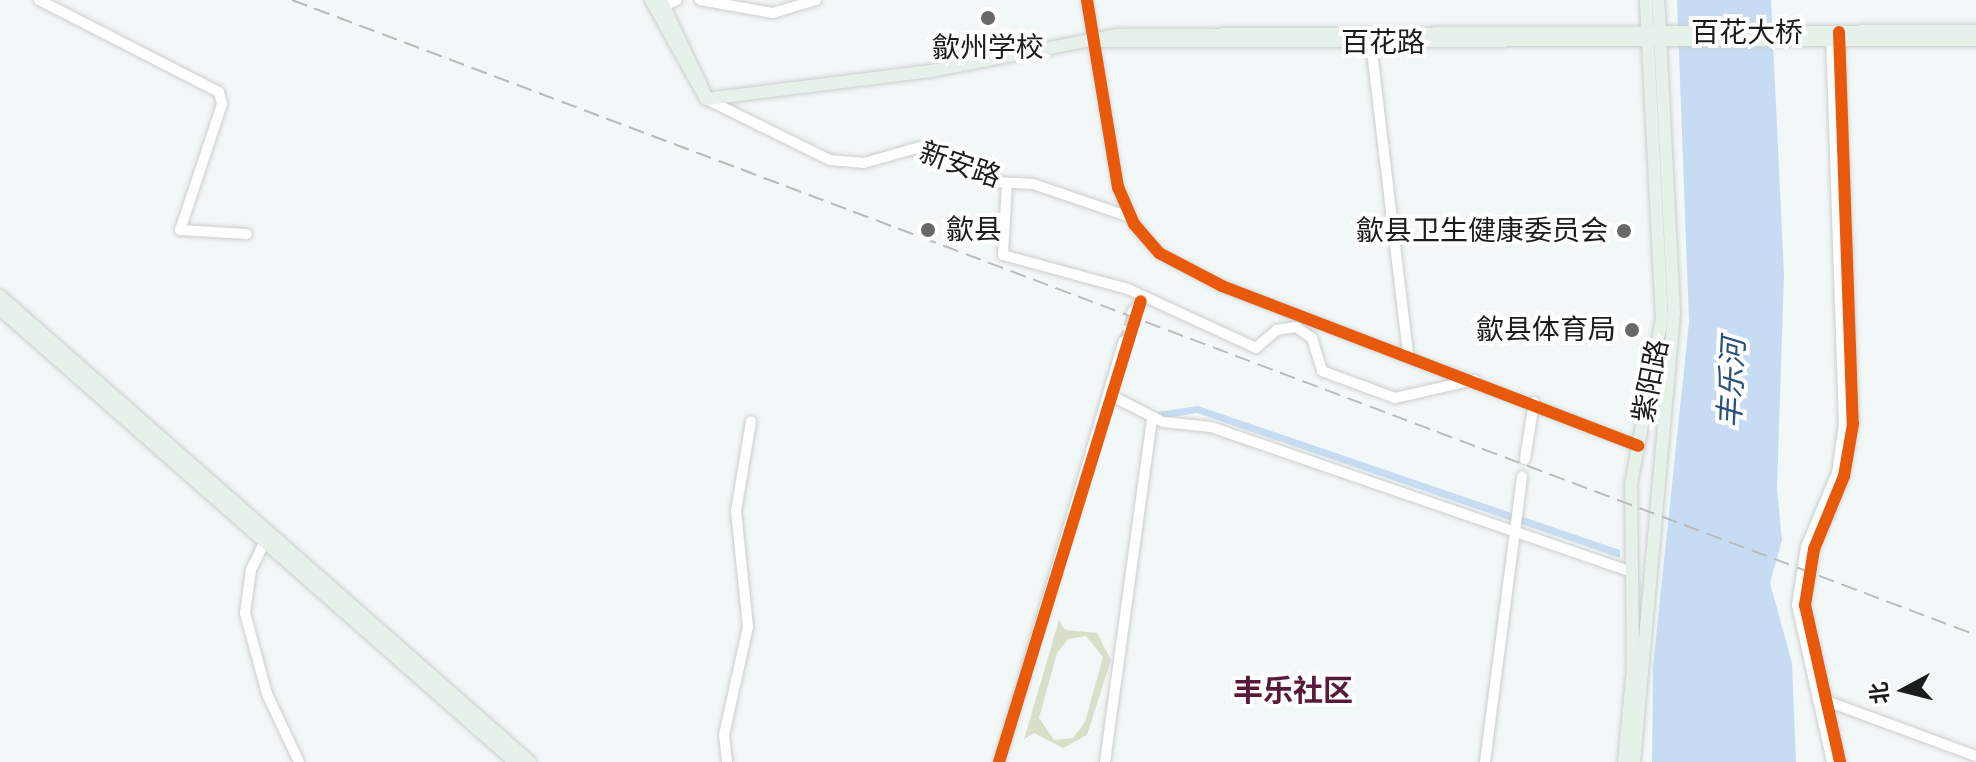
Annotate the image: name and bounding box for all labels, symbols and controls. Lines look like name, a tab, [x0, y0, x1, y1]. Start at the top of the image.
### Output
marker: 歙州学校	[979, 9, 997, 27]
street label: 百花大桥	[1691, 16, 1803, 50]
street label: 百花路	[1341, 26, 1425, 60]
place label: 歙州学校	[932, 31, 1044, 65]
street label: 新安路	[915, 135, 1005, 195]
place label: 歙县	[946, 213, 1002, 247]
place label: 歙县卫生健康委员会	[1356, 214, 1608, 248]
marker: 歙县	[917, 219, 939, 241]
marker: 歙县卫生健康委员会	[1615, 222, 1633, 240]
place label: 歙县体育局	[1476, 313, 1616, 347]
marker: 歙县体育局	[1623, 321, 1641, 339]
street label: 紫阳路	[1626, 337, 1676, 425]
water label: 丰乐河	[1712, 337, 1752, 429]
north arrow	[1864, 650, 1944, 730]
district label: 丰乐社区	[1233, 673, 1353, 709]
text: 北	[1866, 681, 1893, 705]

